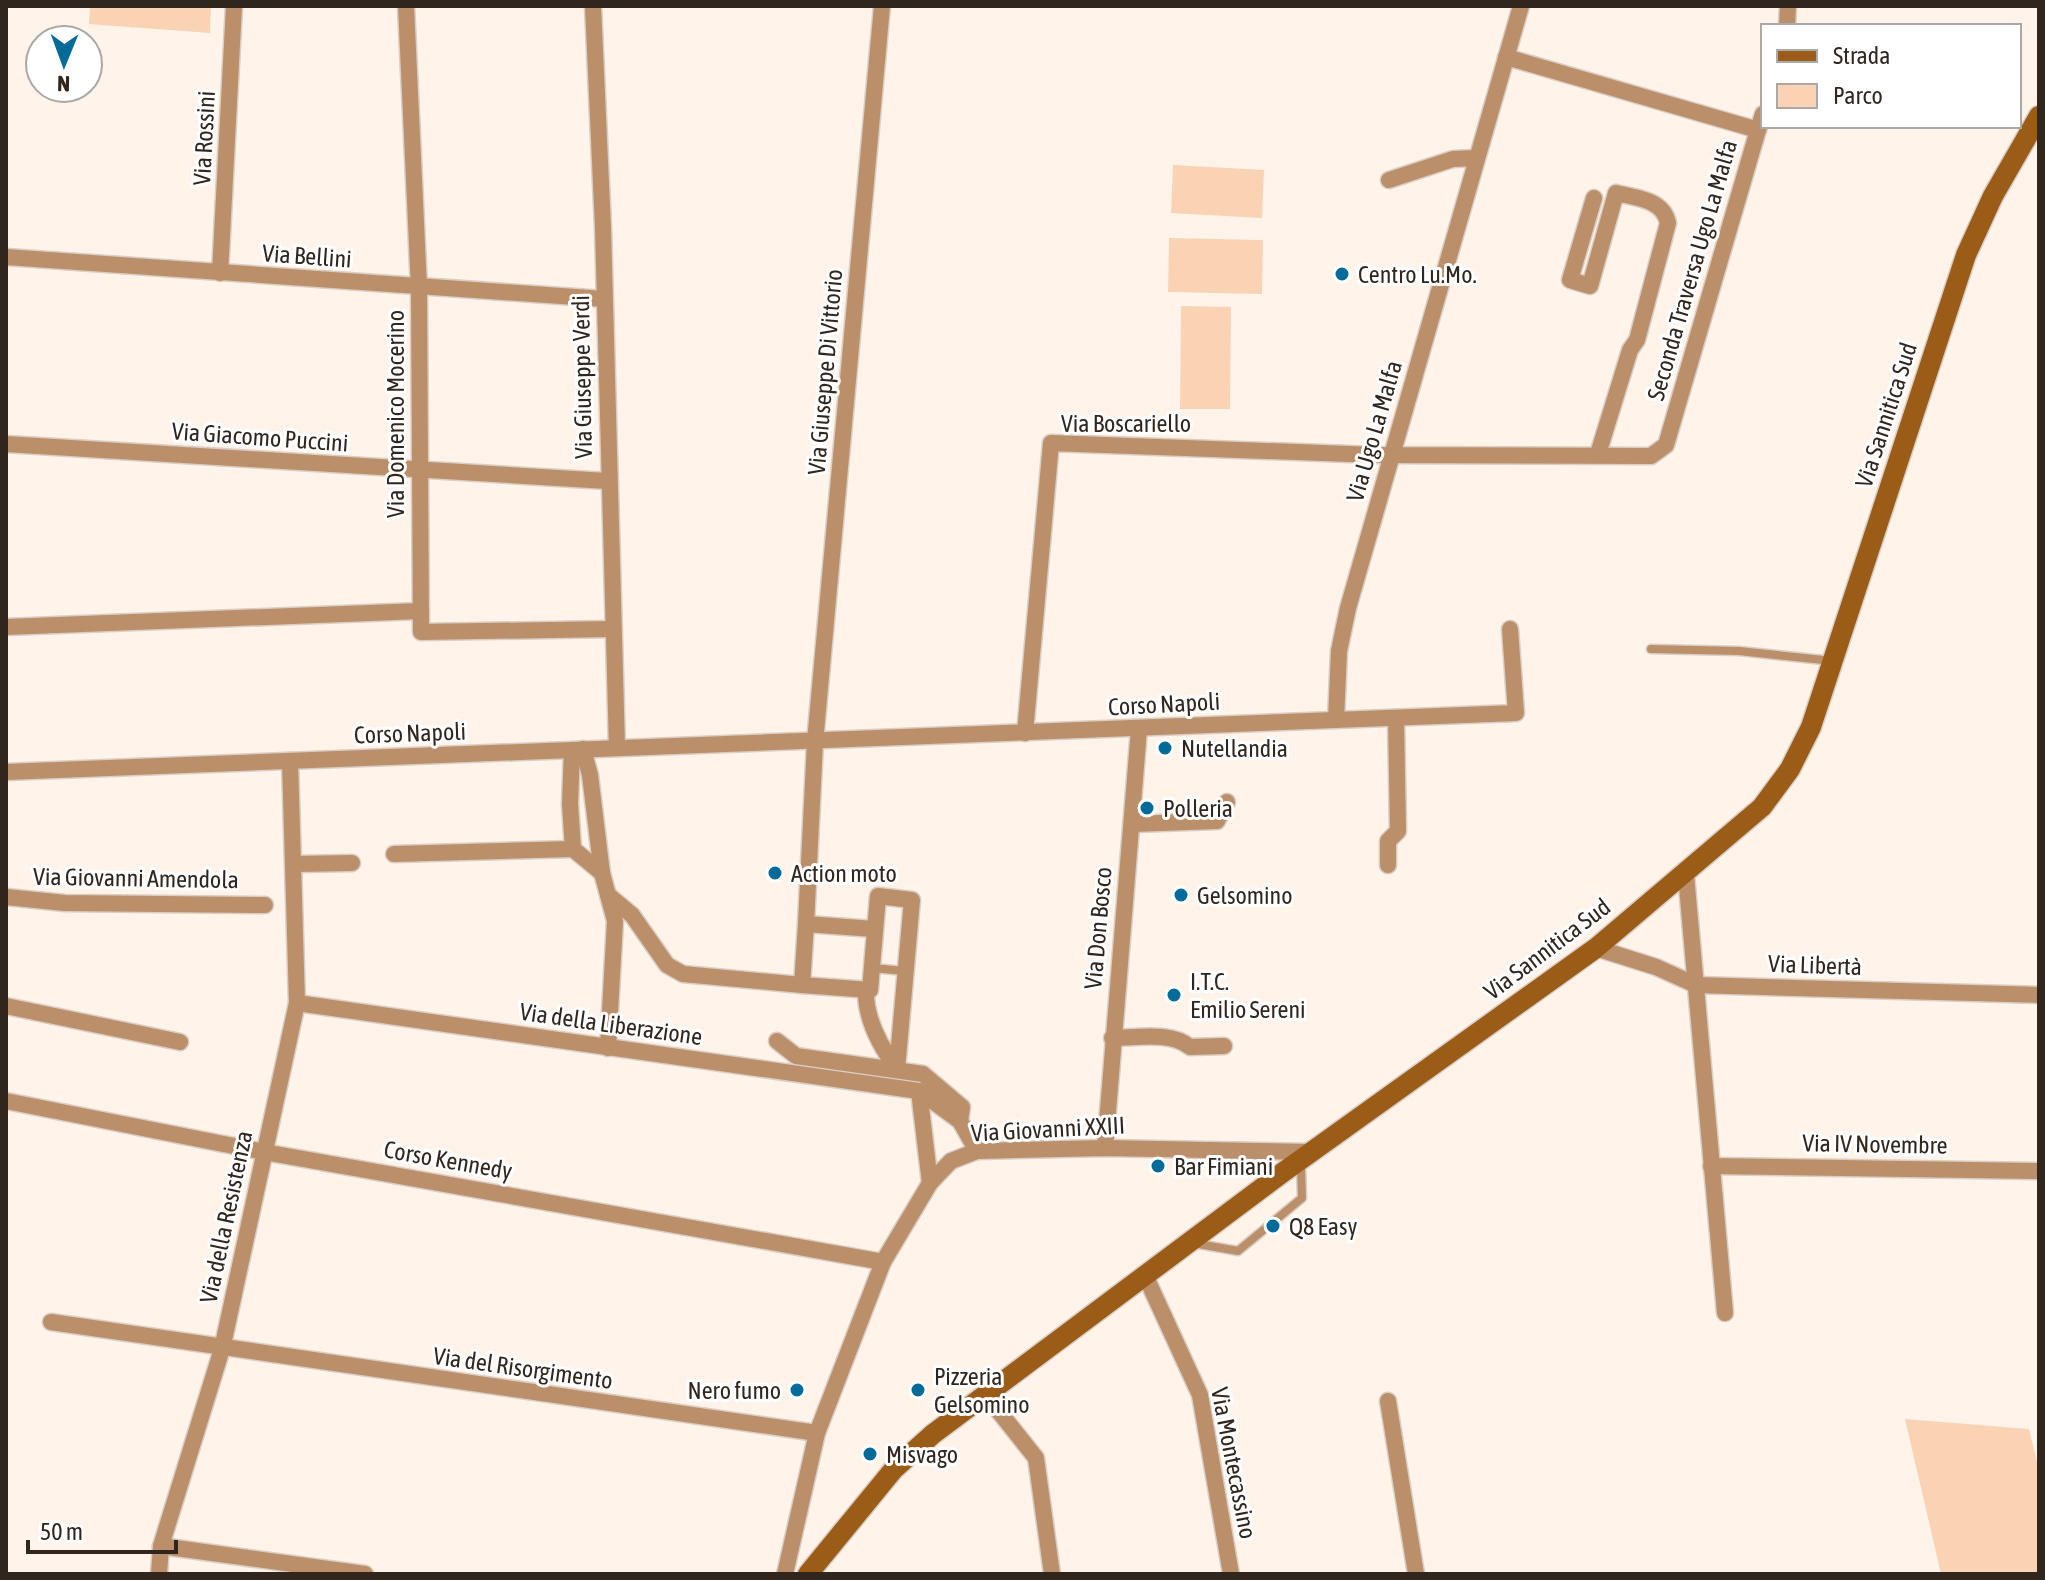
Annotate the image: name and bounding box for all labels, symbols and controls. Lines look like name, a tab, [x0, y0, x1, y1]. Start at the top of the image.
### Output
north arrow	[24, 24, 104, 104]
legend	[1761, 24, 2021, 128]
text: Strada	[1833, 42, 1890, 69]
text: N	[57, 71, 70, 97]
text: Parco	[1833, 82, 1883, 109]
street label: Via Rossini	[188, 90, 220, 186]
street label: Seconda Traversa Ugo La Malfa	[1642, 137, 1742, 403]
street label: Via Bellini	[261, 239, 353, 273]
place label: Centro Lu.Mo.	[1358, 261, 1477, 288]
marker: Centro Lu.Mo.	[1333, 265, 1351, 283]
street label: Via Giuseppe Di Vittorio	[803, 268, 847, 476]
street label: Via Giuseppe Verdi	[567, 295, 597, 459]
street label: Via Domenico Mocerino	[382, 310, 409, 518]
street label: Via Sannitica Sud	[1850, 339, 1922, 491]
street label: Via Ugo La Malfa	[1341, 357, 1407, 505]
street label: Via Boscariello	[1061, 410, 1191, 437]
street label: Via Giacomo Puccini	[171, 417, 349, 457]
street label: Corso Napoli	[1107, 688, 1221, 720]
street label: Corso Napoli	[354, 718, 466, 748]
place label: Nutellandia	[1181, 735, 1288, 762]
marker: Nutellandia	[1156, 739, 1174, 757]
place label: Polleria	[1163, 795, 1233, 822]
marker: Polleria	[1138, 799, 1156, 817]
place label: Action moto	[791, 860, 897, 887]
street label: Via Giovanni Amendola	[33, 863, 239, 893]
marker: Action moto	[766, 864, 784, 882]
street label: Via Don Bosco	[1079, 866, 1117, 990]
place label: Gelsomino	[1197, 882, 1292, 909]
marker: Gelsomino	[1172, 886, 1190, 904]
street label: Via Sannitica Sud	[1479, 893, 1615, 1005]
street label: Via Libertà	[1768, 950, 1862, 980]
place label: I.T.C. Emilio Sereni	[1190, 968, 1306, 1023]
marker: I.T.C. Emilio Sereni	[1165, 986, 1183, 1004]
street label: Via della Liberazione	[518, 998, 704, 1050]
street label: Via Giovanni XXIII	[970, 1111, 1126, 1147]
street label: Via della Resistenza	[195, 1128, 257, 1306]
street label: Via IV Novembre	[1802, 1129, 1948, 1159]
street label: Corso Kennedy	[382, 1135, 514, 1185]
place label: Bar Fimiani	[1174, 1153, 1273, 1180]
marker: Bar Fimiani	[1149, 1157, 1167, 1175]
place label: Q8 Easy	[1289, 1213, 1357, 1240]
marker: Q8 Easy	[1264, 1217, 1282, 1235]
street label: Via del Risorgimento	[432, 1342, 614, 1394]
place label: Pizzeria Gelsomino	[934, 1363, 1029, 1418]
place label: Nero fumo	[688, 1377, 781, 1404]
marker: Nero fumo	[788, 1381, 806, 1399]
marker: Pizzeria Gelsomino	[909, 1381, 927, 1399]
street label: Via Montecassino	[1206, 1385, 1262, 1541]
place label: Misvago	[886, 1441, 958, 1468]
marker: Misvago	[861, 1445, 879, 1463]
scale bar	[28, 1504, 176, 1554]
text: 50 m	[40, 1518, 83, 1545]

